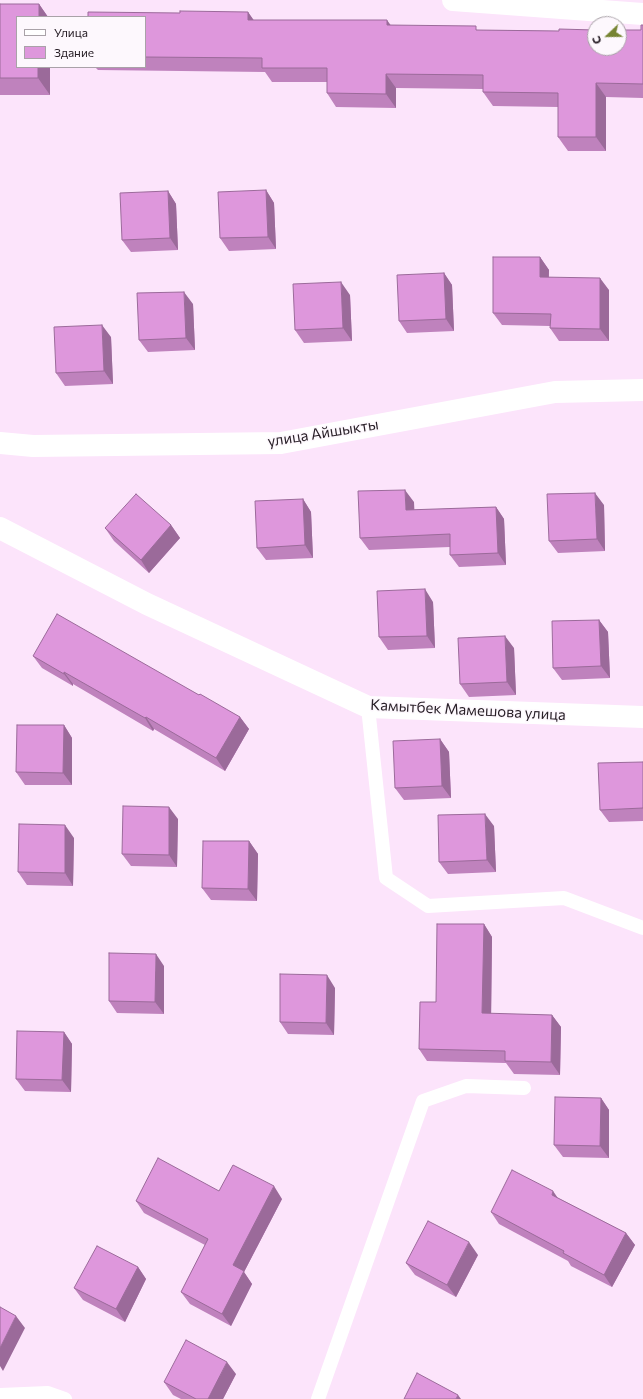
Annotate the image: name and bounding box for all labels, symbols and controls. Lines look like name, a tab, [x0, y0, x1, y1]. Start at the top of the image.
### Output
legend	[16, 16, 146, 68]
north arrow	[587, 16, 627, 56]
text: Улица	[54, 25, 88, 39]
text: С	[589, 34, 604, 46]
text: Здание	[54, 45, 94, 59]
street label: улица Айшыкты	[266, 415, 380, 451]
street label: Камытбек Мамешова улица	[370, 696, 566, 724]

